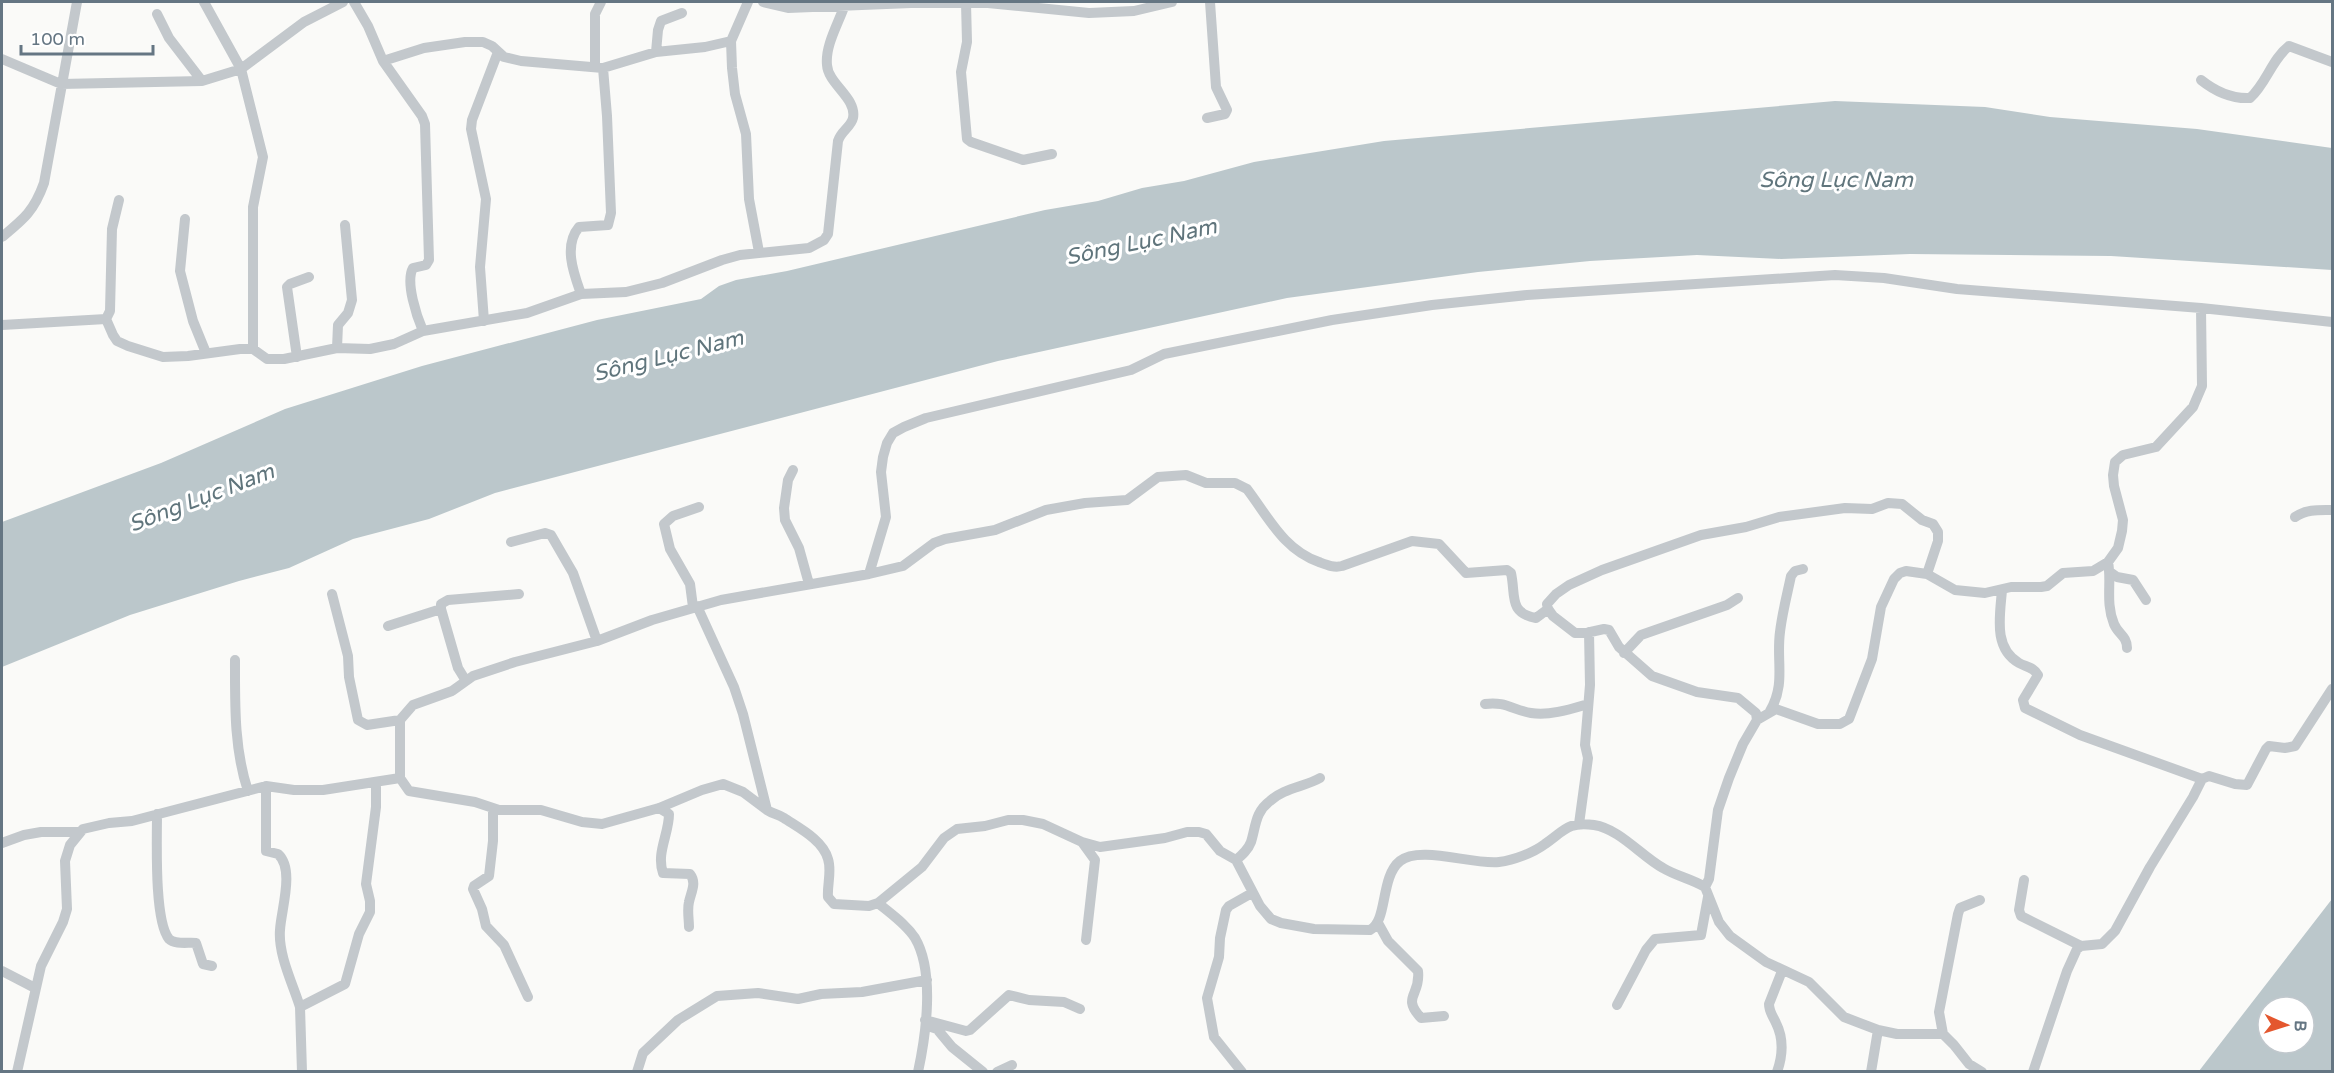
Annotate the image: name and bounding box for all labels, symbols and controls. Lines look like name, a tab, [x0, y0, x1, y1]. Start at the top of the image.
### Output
scale bar	[21, 18, 153, 56]
text: 100 m	[30, 28, 85, 50]
water label: Sông Lục Nam	[1759, 167, 1914, 193]
water label: Sông Lục Nam	[1063, 213, 1220, 271]
water label: Sông Lục Nam	[591, 325, 747, 387]
water label: Sông Lục Nam	[125, 458, 278, 538]
north arrow	[2256, 995, 2316, 1055]
text: B	[2290, 1020, 2310, 1032]

